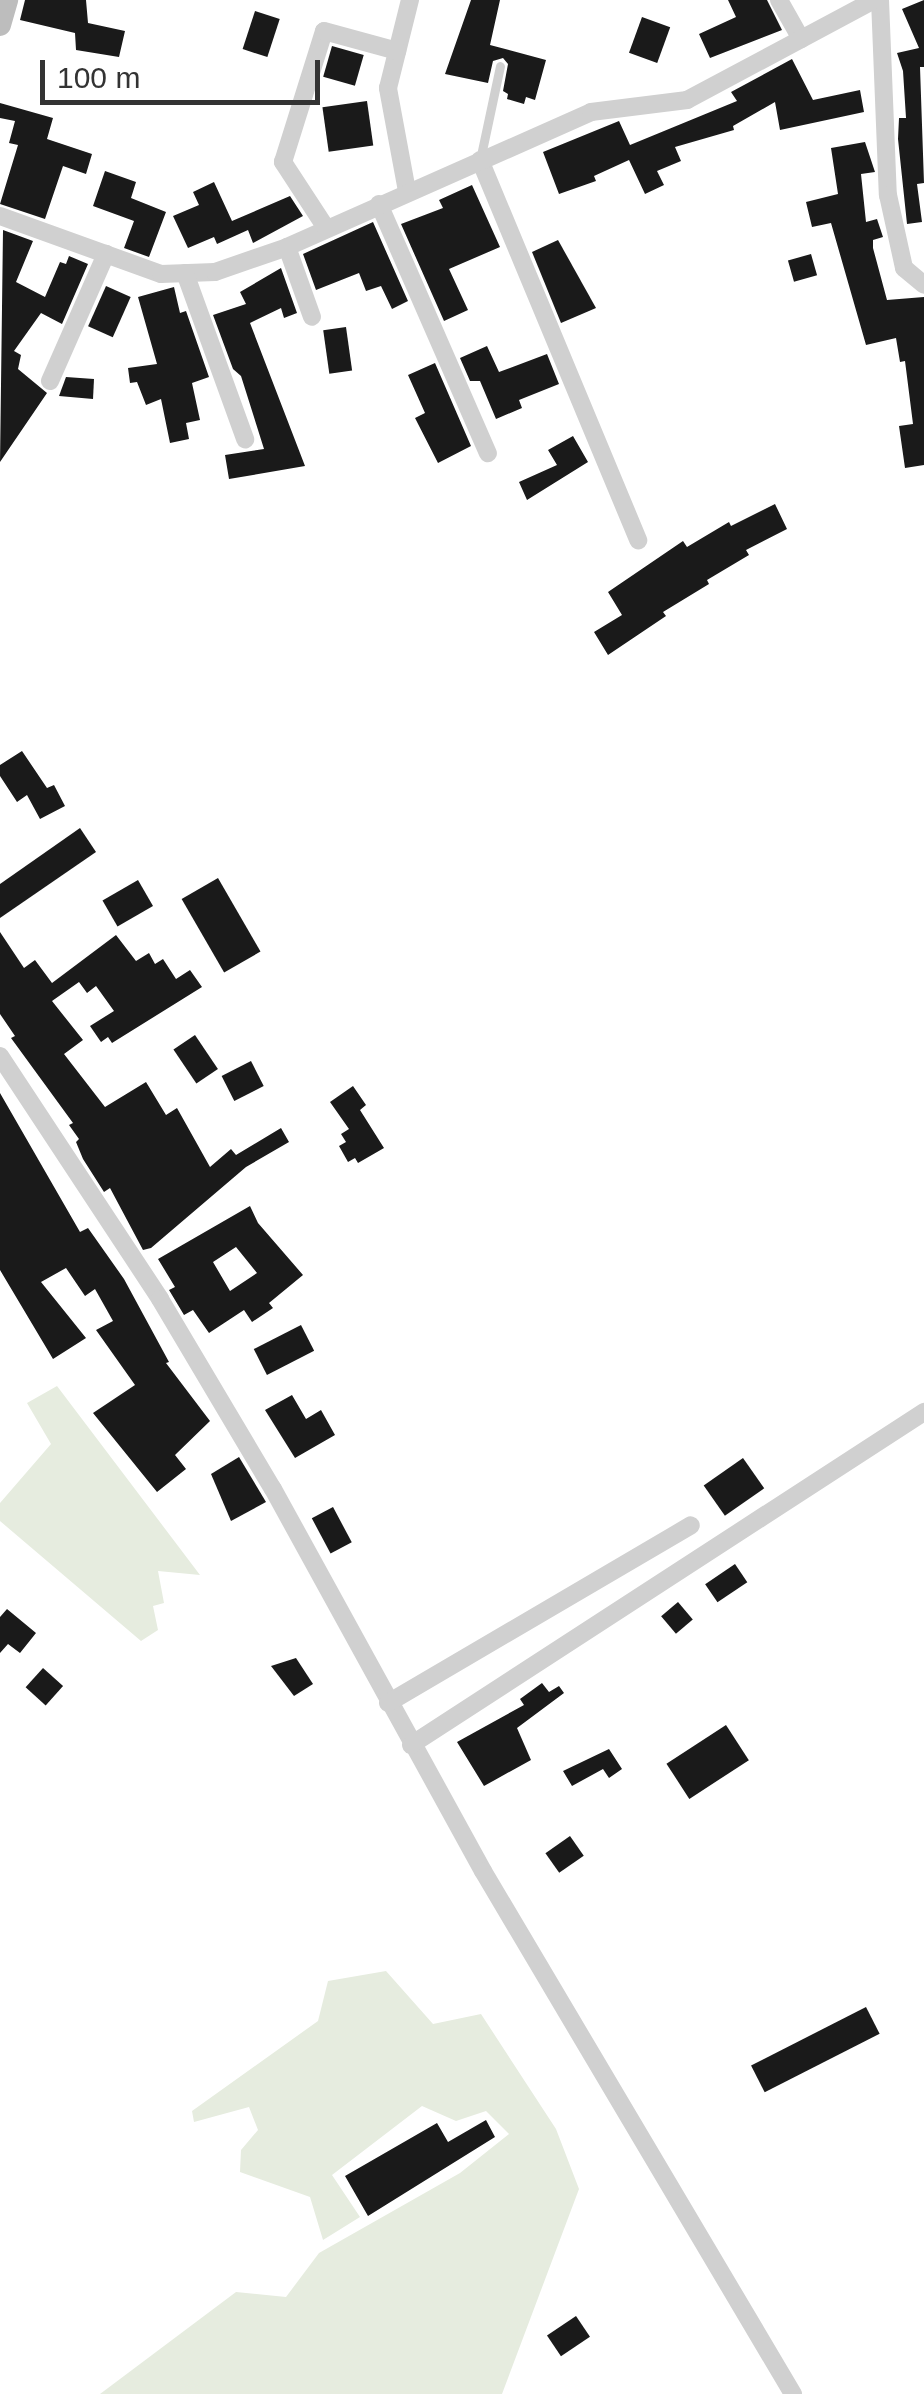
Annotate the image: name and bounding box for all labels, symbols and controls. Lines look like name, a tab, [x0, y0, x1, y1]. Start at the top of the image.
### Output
scale bar	[45, 40, 325, 102]
text: 100 m	[57, 61, 140, 94]

